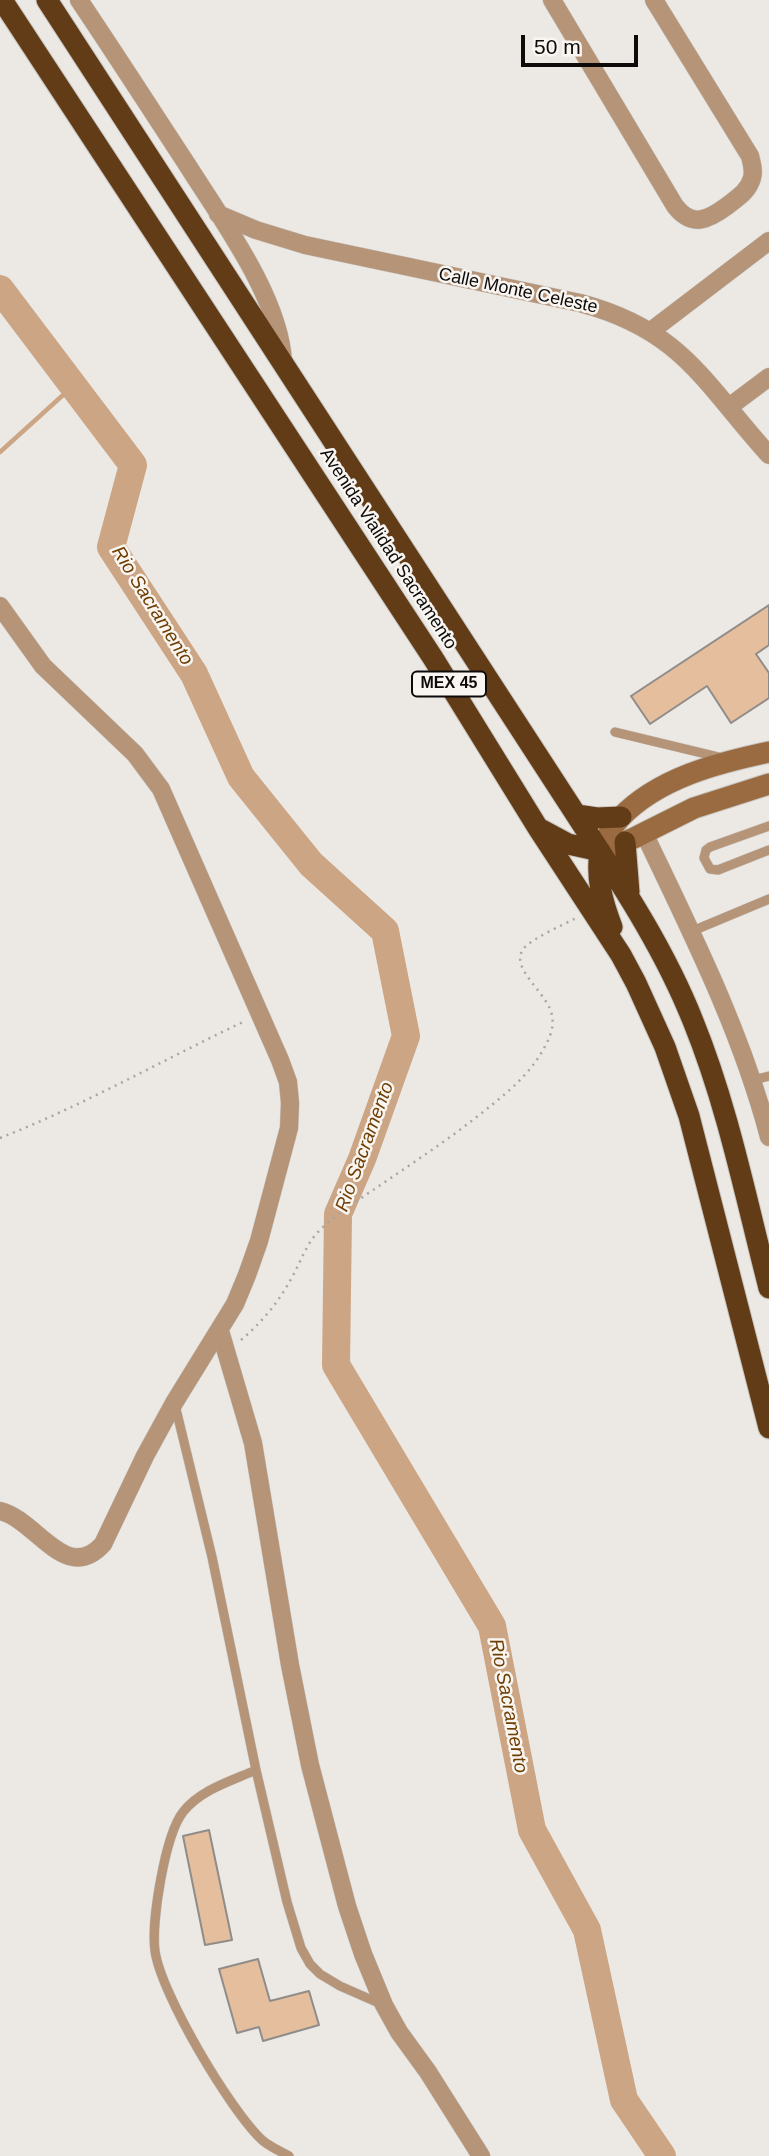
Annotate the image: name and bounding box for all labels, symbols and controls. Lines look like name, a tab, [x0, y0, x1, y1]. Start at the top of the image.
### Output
scale bar	[524, 21, 641, 65]
text: 50 m	[534, 35, 581, 58]
street label: Calle Monte Celeste	[436, 264, 600, 318]
street label: Avenida Vialidad Sacramento	[315, 444, 461, 654]
water label: Rio Sacramento	[106, 542, 198, 670]
road number: MEX 45	[412, 671, 486, 696]
water label: Rio Sacramento	[331, 1079, 399, 1215]
water label: Rio Sacramento	[484, 1637, 532, 1775]

